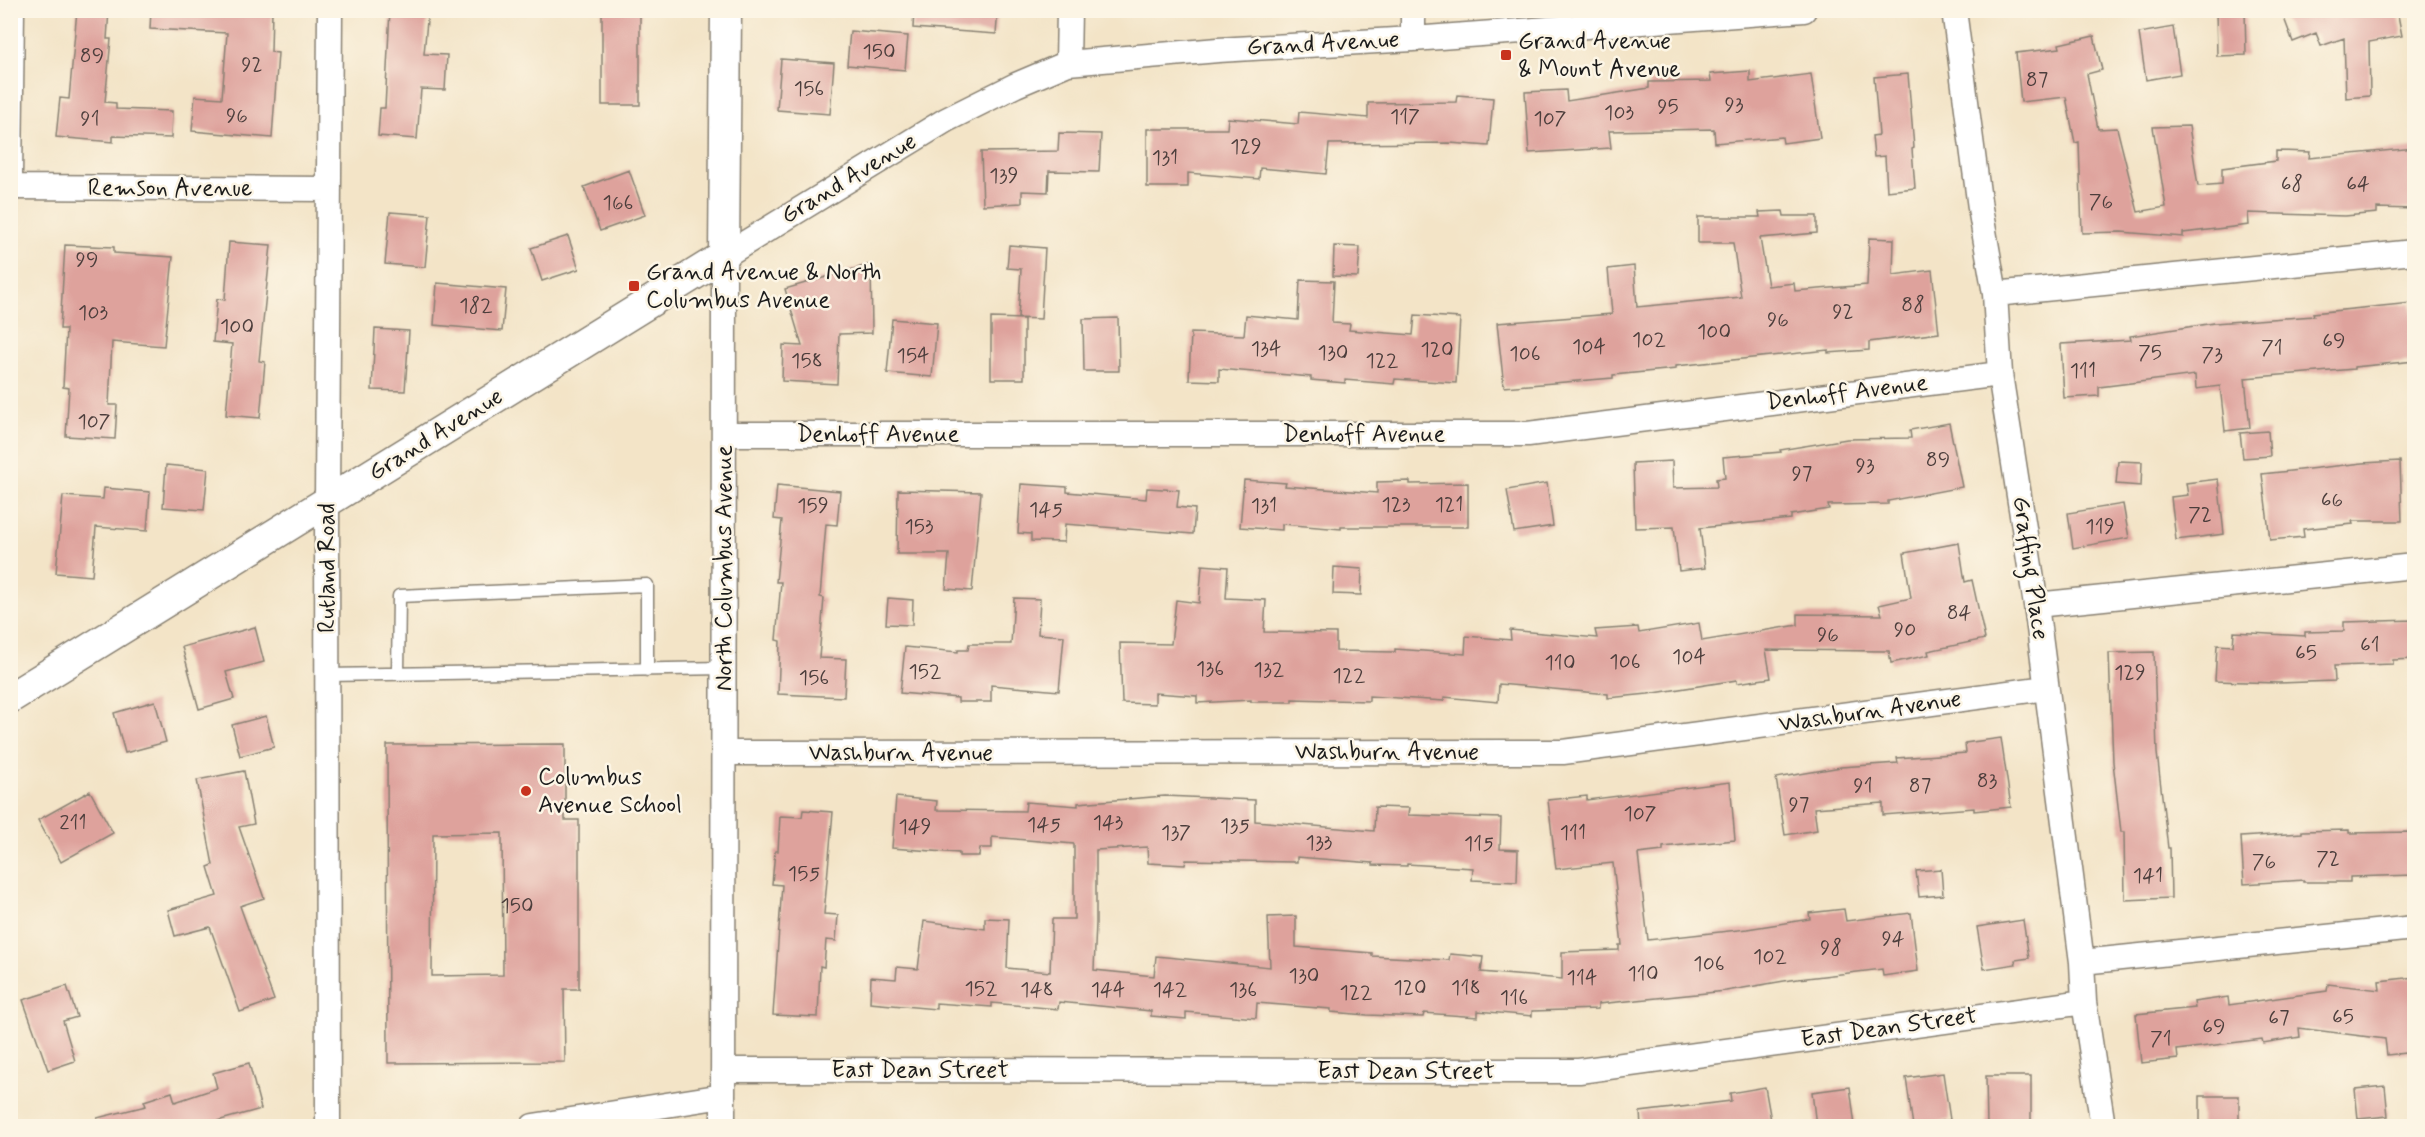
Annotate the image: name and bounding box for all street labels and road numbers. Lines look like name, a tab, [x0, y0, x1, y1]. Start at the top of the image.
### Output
street label: Grand Avenue	[1246, 25, 1400, 63]
street label: Grand Avenue	[775, 126, 923, 232]
street label: Remson Avenue	[88, 173, 252, 204]
street label: Denhoff Avenue	[1764, 368, 1930, 418]
street label: Grand Avenue	[363, 381, 509, 489]
street label: Denhoff Avenue	[797, 419, 960, 450]
street label: Denhoff Avenue	[1283, 419, 1446, 450]
street label: North Columbus Avenue	[709, 445, 740, 691]
street label: Graffing Place	[2002, 494, 2055, 642]
street label: Rutland Road	[312, 503, 343, 633]
street label: Washburn Avenue	[1777, 684, 1963, 740]
street label: Washburn Avenue	[1295, 737, 1479, 768]
street label: Washburn Avenue	[809, 738, 993, 769]
street label: East Dean Street	[1799, 1000, 1979, 1056]
street label: East Dean Street	[831, 1055, 1009, 1086]
street label: East Dean Street	[1317, 1056, 1495, 1087]

